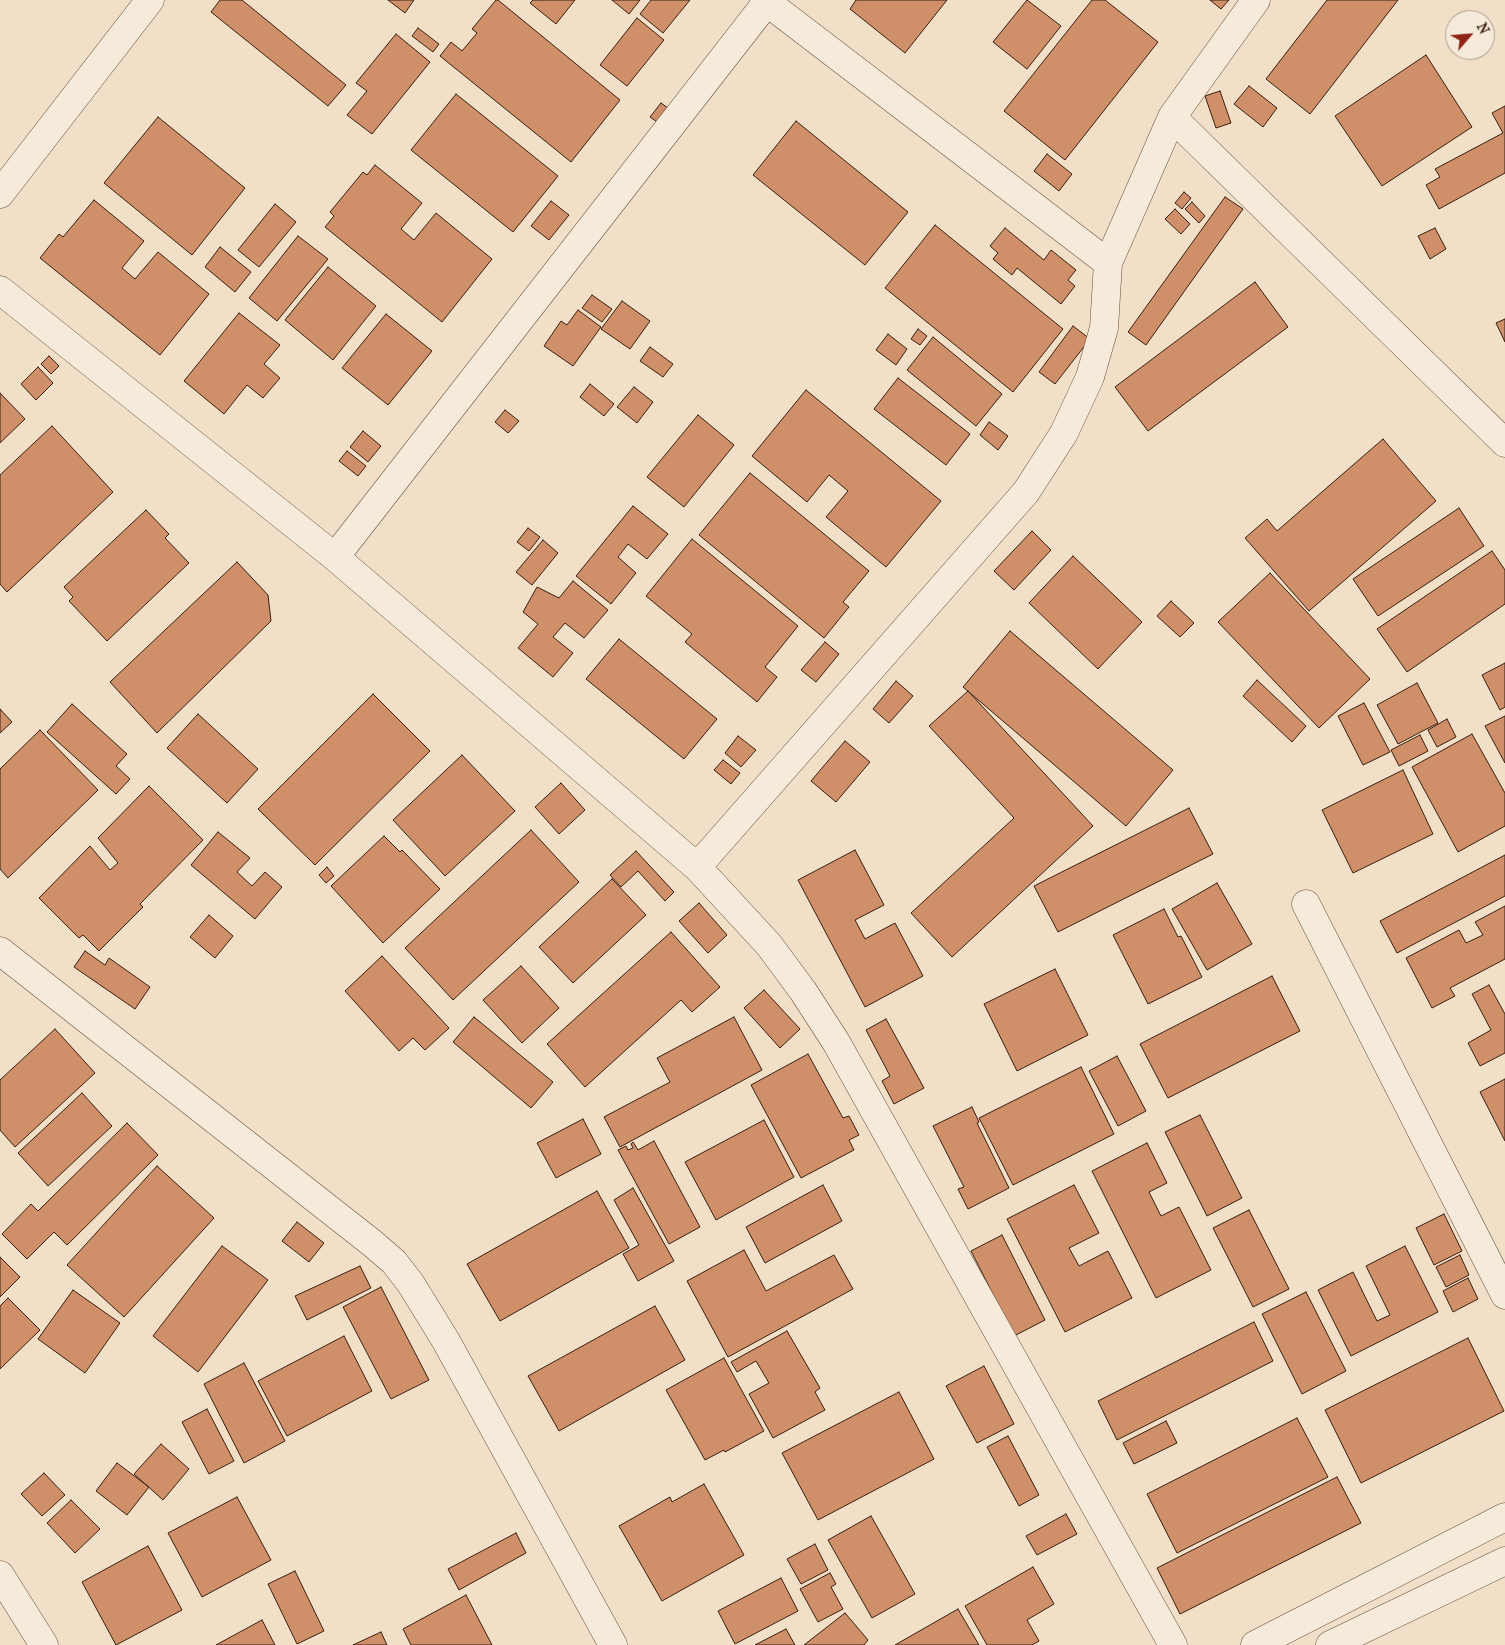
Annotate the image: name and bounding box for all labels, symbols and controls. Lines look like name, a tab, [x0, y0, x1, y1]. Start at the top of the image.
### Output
north arrow	[1445, 10, 1495, 60]
text: N	[1473, 20, 1493, 37]

